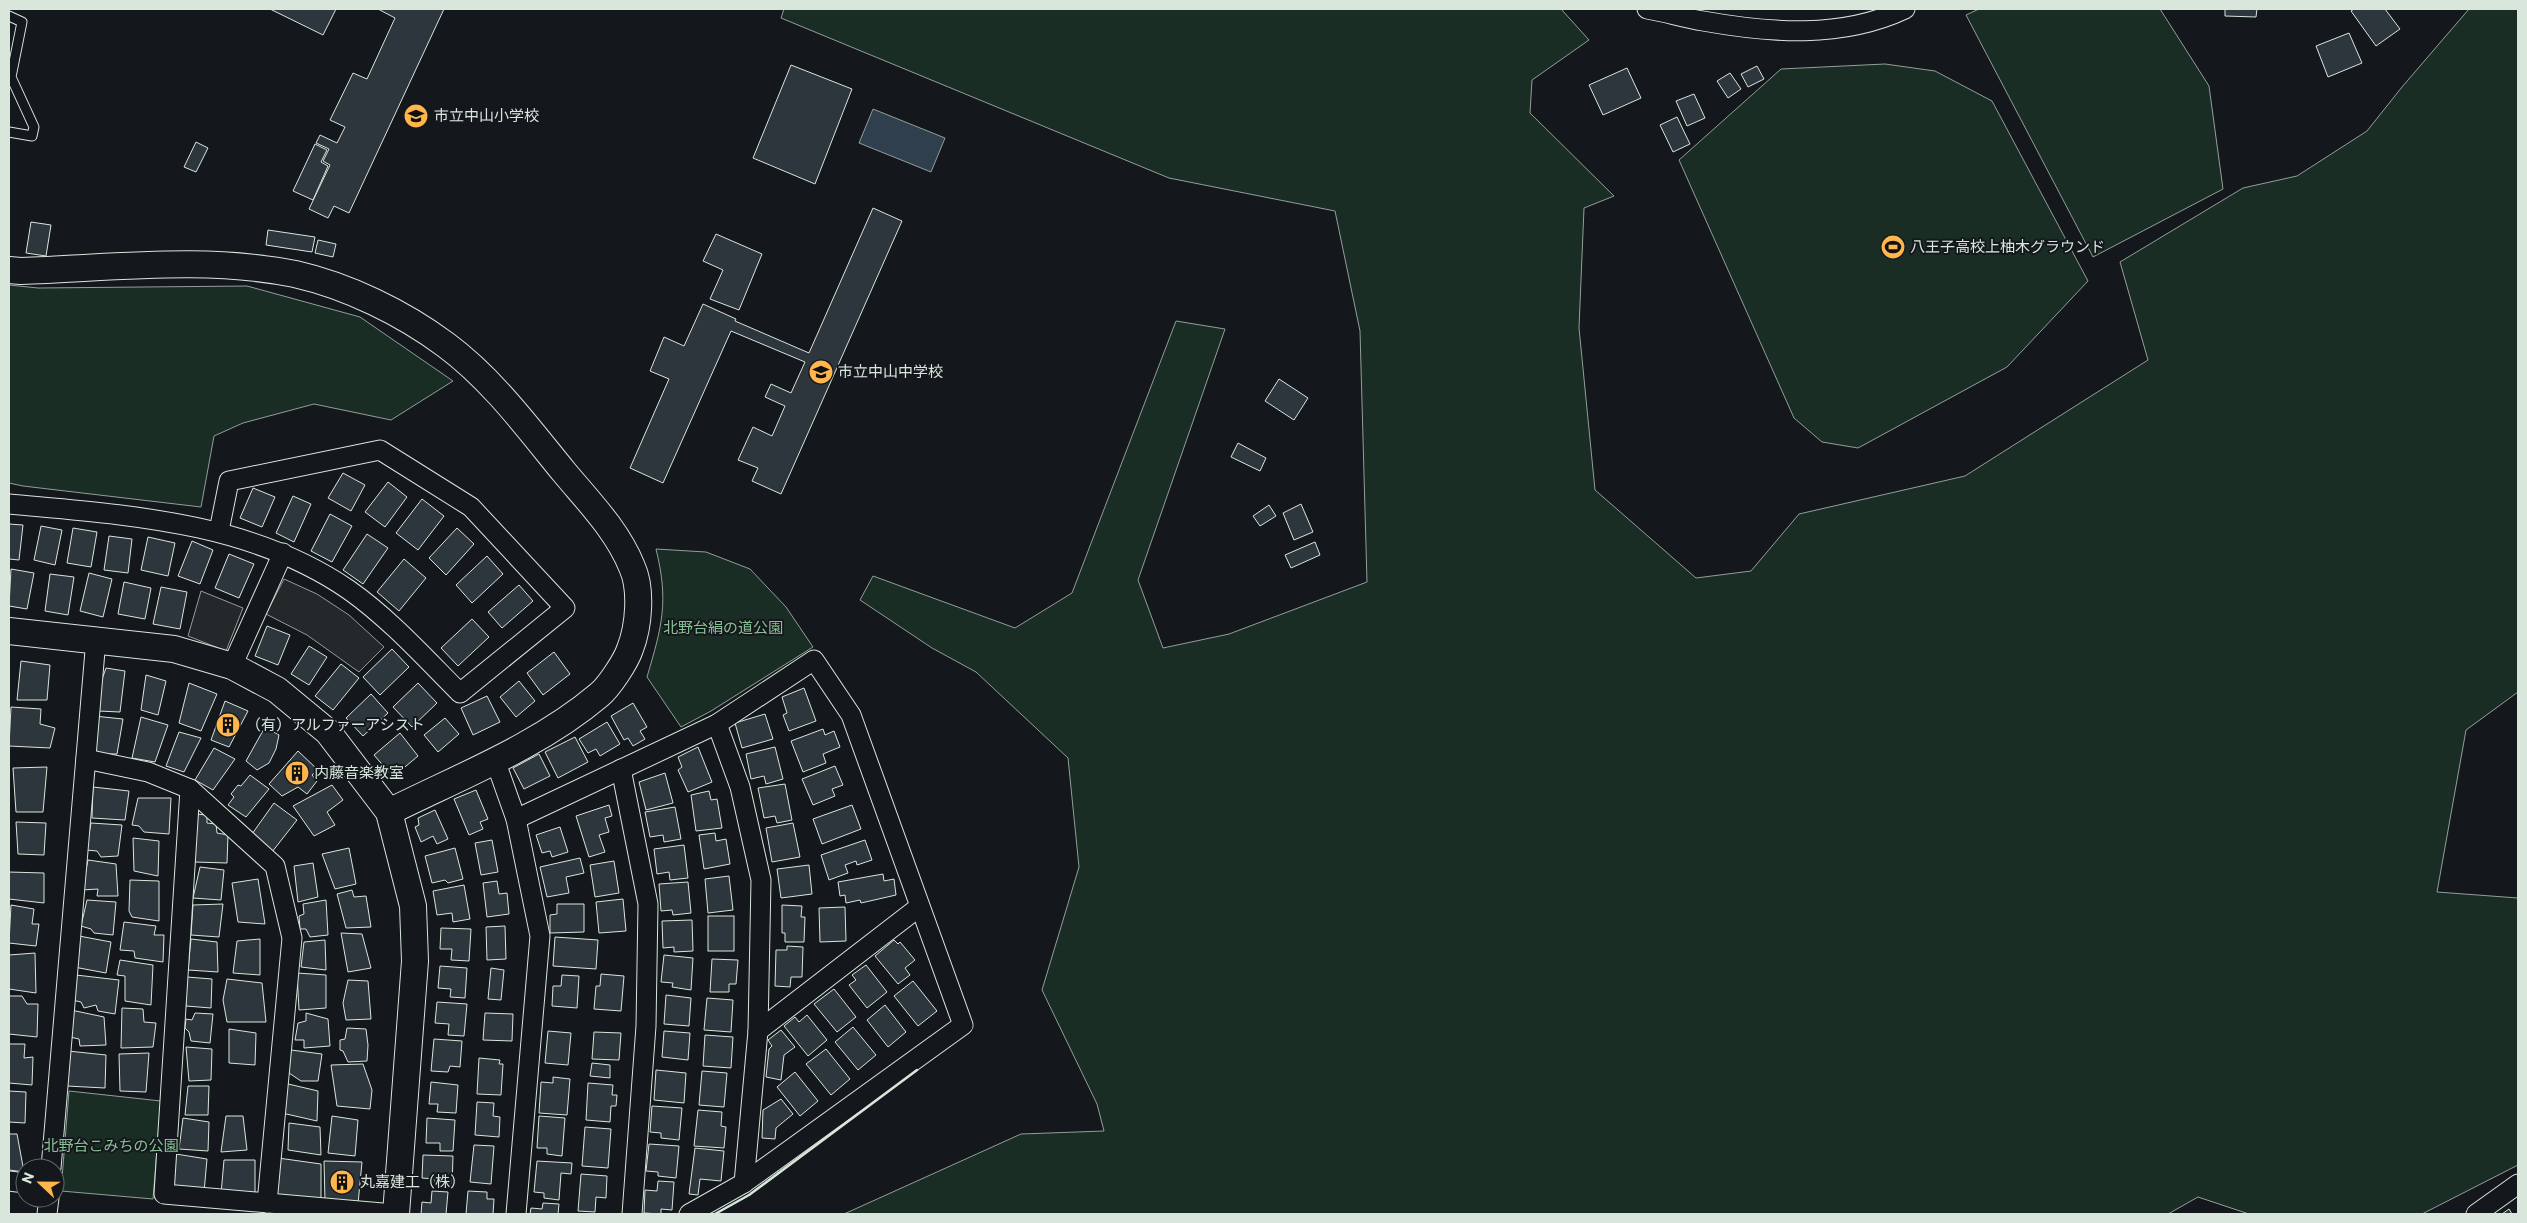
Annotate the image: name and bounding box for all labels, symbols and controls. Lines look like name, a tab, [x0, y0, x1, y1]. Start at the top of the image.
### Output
school or university icon: 市立中山小学校	[403, 103, 429, 129]
place label: 市立中山小学校	[434, 106, 539, 124]
sports icon: 八王子高校上柚木グラウンド	[1880, 234, 1906, 260]
place label: 八王子高校上柚木グラウンド	[1910, 237, 2105, 255]
school or university icon: 市立中山中学校	[808, 359, 834, 385]
place label: 市立中山中学校	[838, 362, 943, 380]
park label: 北野台絹の道公園	[663, 618, 783, 636]
building icon: （有）アルファーアシスト	[215, 712, 241, 738]
place label: （有）アルファーアシスト	[246, 715, 425, 733]
building icon: 内藤音楽教室	[284, 760, 310, 786]
place label: 内藤音楽教室	[314, 763, 404, 781]
park label: 北野台こみちの公園	[43, 1136, 179, 1154]
north arrow	[15, 1158, 65, 1208]
building icon: 丸嘉建工（株）	[329, 1169, 355, 1195]
text: N	[18, 1170, 37, 1186]
place label: 丸嘉建工（株）	[360, 1172, 465, 1190]

